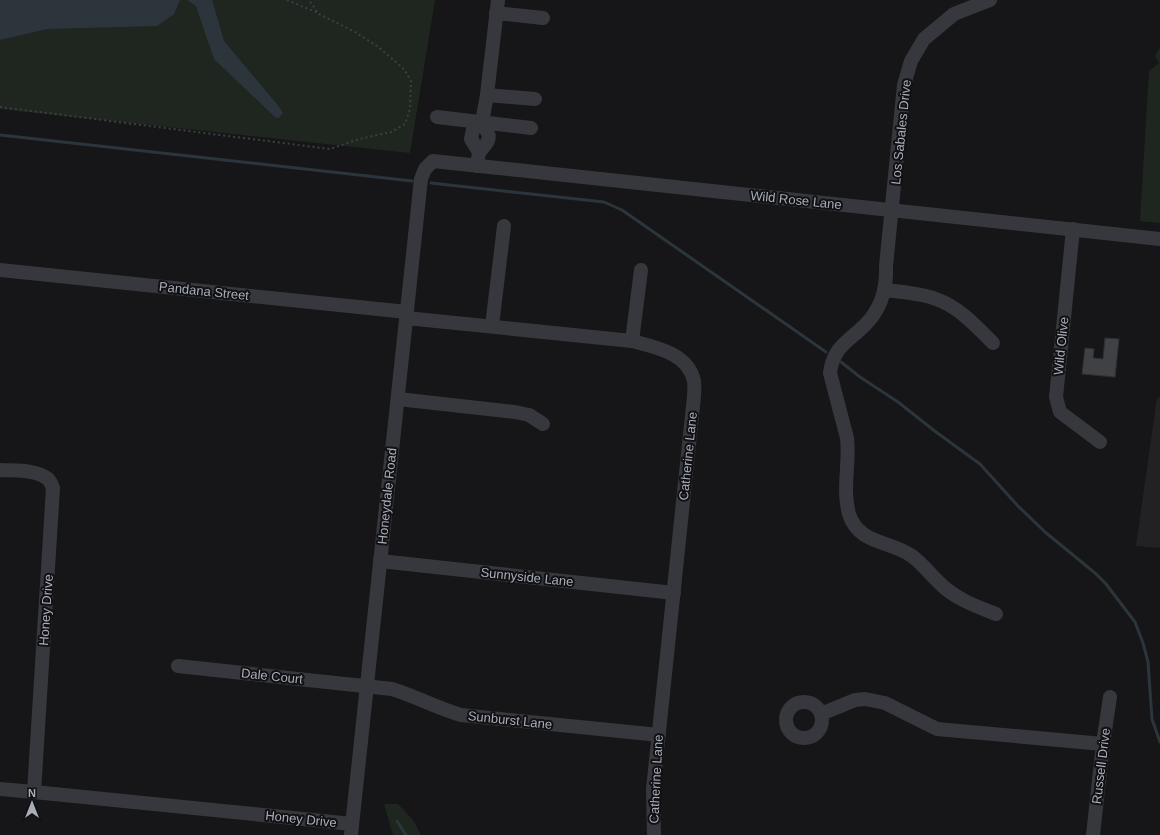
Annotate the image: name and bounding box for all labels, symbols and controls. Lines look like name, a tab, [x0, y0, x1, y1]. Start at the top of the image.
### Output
street label: Los Sabales Drive	[888, 79, 914, 185]
street label: Wild Rose Lane	[750, 188, 842, 212]
street label: Pandana Street	[158, 279, 250, 303]
street label: Wild Olive	[1050, 316, 1072, 376]
street label: Catherine Lane	[676, 411, 700, 501]
street label: Honeydale Road	[374, 447, 400, 545]
street label: Sunnyside Lane	[480, 565, 574, 589]
street label: Honey Drive	[36, 574, 56, 646]
street label: Dale Court	[240, 665, 304, 687]
street label: Sunburst Lane	[467, 708, 553, 732]
street label: Russell Drive	[1089, 727, 1113, 805]
street label: Catherine Lane	[646, 734, 666, 824]
north arrow	[12, 783, 52, 823]
text: N	[28, 787, 36, 799]
street label: Honey Drive	[265, 808, 337, 830]

